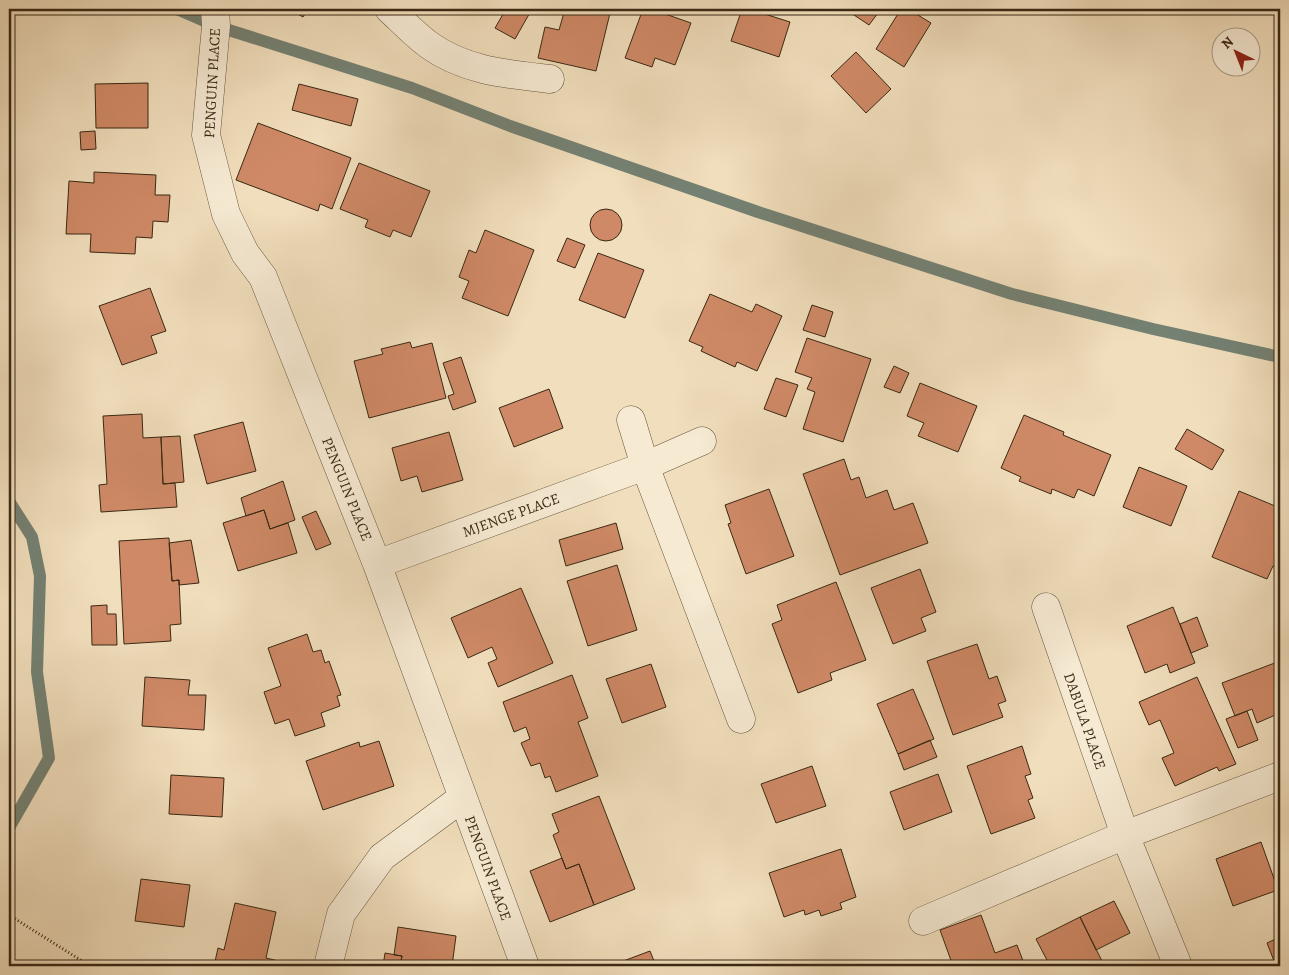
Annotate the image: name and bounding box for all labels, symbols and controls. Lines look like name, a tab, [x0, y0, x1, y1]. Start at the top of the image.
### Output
street label: PENGUIN PLACE	[199, 27, 225, 139]
north arrow	[1212, 28, 1262, 78]
text: N	[1217, 32, 1238, 53]
street label: PENGUIN PLACE	[317, 434, 377, 544]
street label: MJENGE PLACE	[460, 488, 562, 542]
street label: DABULA PLACE	[1059, 670, 1111, 772]
street label: PENGUIN PLACE	[460, 813, 516, 923]

